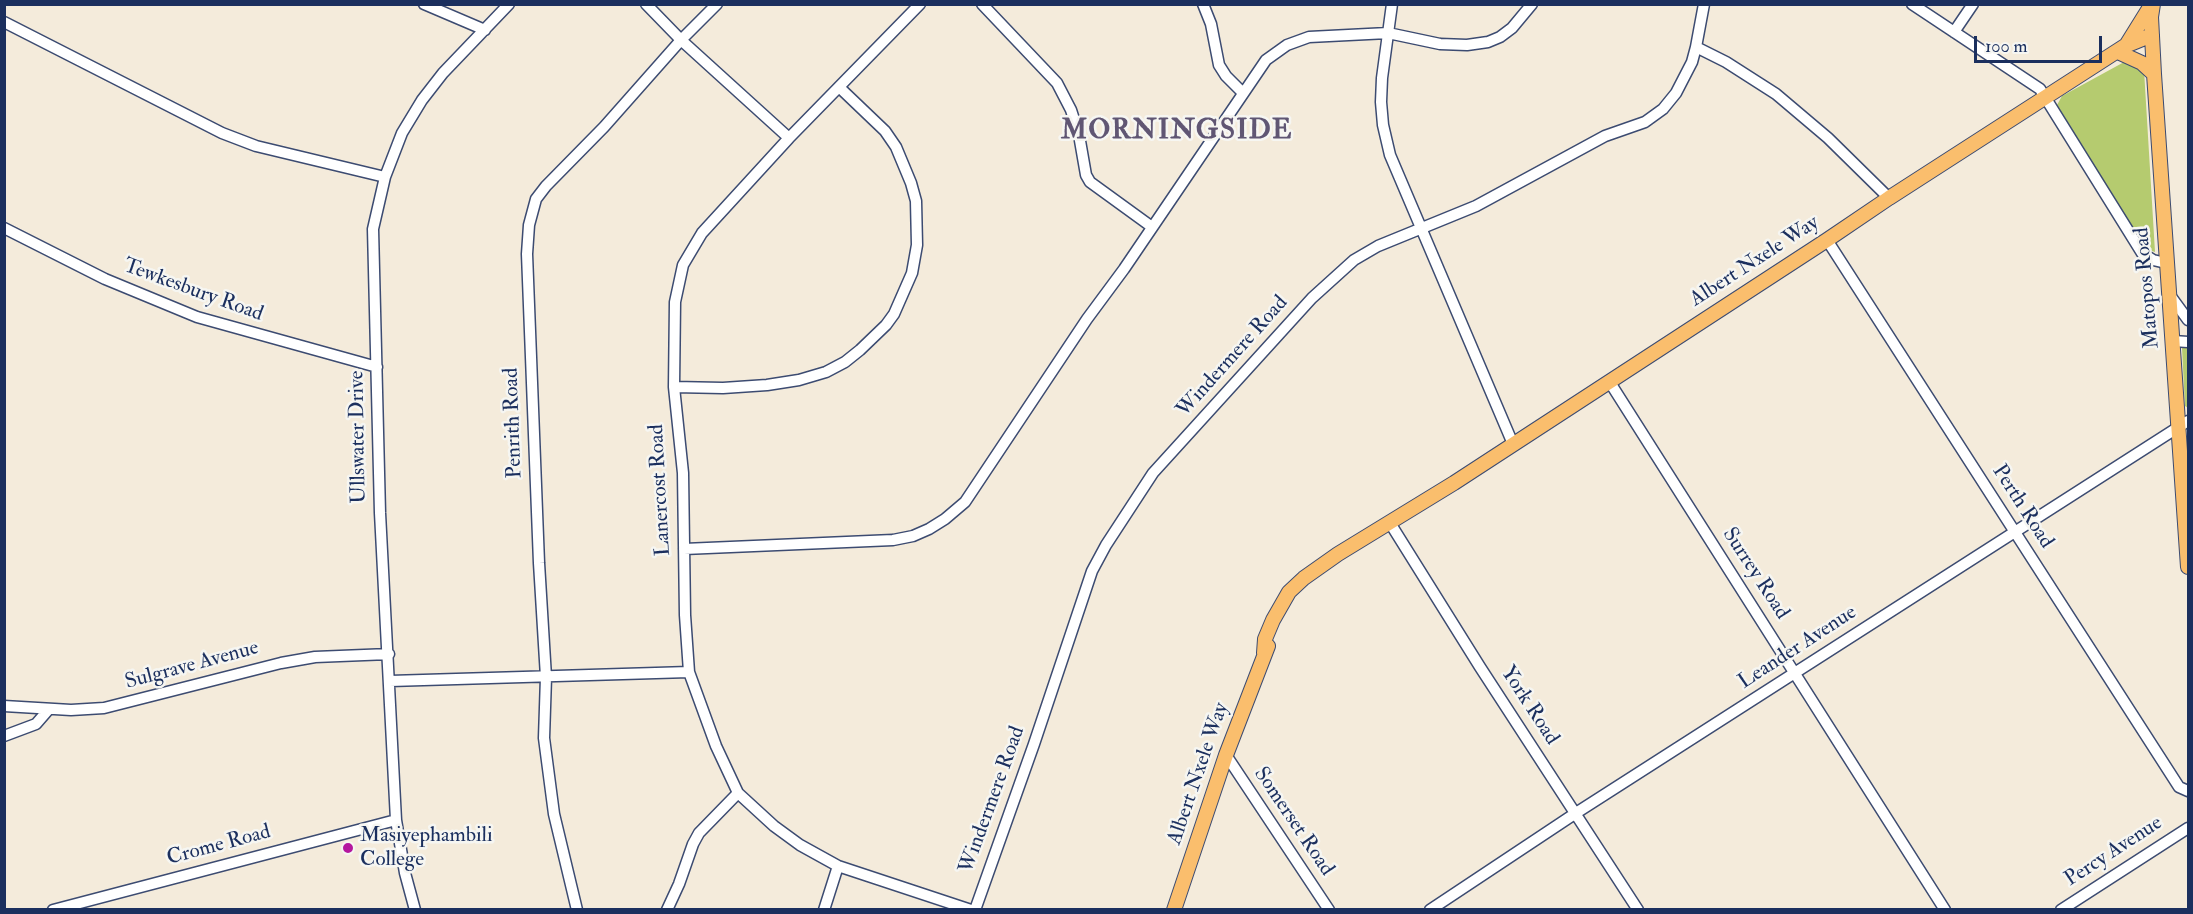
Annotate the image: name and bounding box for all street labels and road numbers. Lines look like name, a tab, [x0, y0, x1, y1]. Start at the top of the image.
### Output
street label: Albert Nxele Way	[1686, 211, 1824, 313]
street label: Matopos Road	[2130, 226, 2166, 350]
street label: Tewkesbury Road	[120, 254, 266, 328]
street label: Windermere Road	[1172, 291, 1294, 423]
street label: Penrith Road	[499, 367, 529, 479]
street label: Ullswater Drive	[345, 370, 373, 504]
street label: Lanercost Road	[645, 423, 677, 557]
street label: Perth Road	[1986, 461, 2058, 553]
street label: Surrey Road	[1716, 523, 1794, 625]
street label: Leander Avenue	[1734, 601, 1862, 695]
street label: Sulgrave Avenue	[122, 636, 262, 696]
street label: York Road	[1494, 662, 1564, 750]
street label: Albert Nxele Way	[1163, 700, 1235, 848]
street label: Windermere Road	[955, 723, 1031, 877]
street label: Somerset Road	[1247, 763, 1339, 881]
street label: Percy Avenue	[2061, 811, 2167, 893]
street label: Crome Road	[164, 820, 274, 872]

